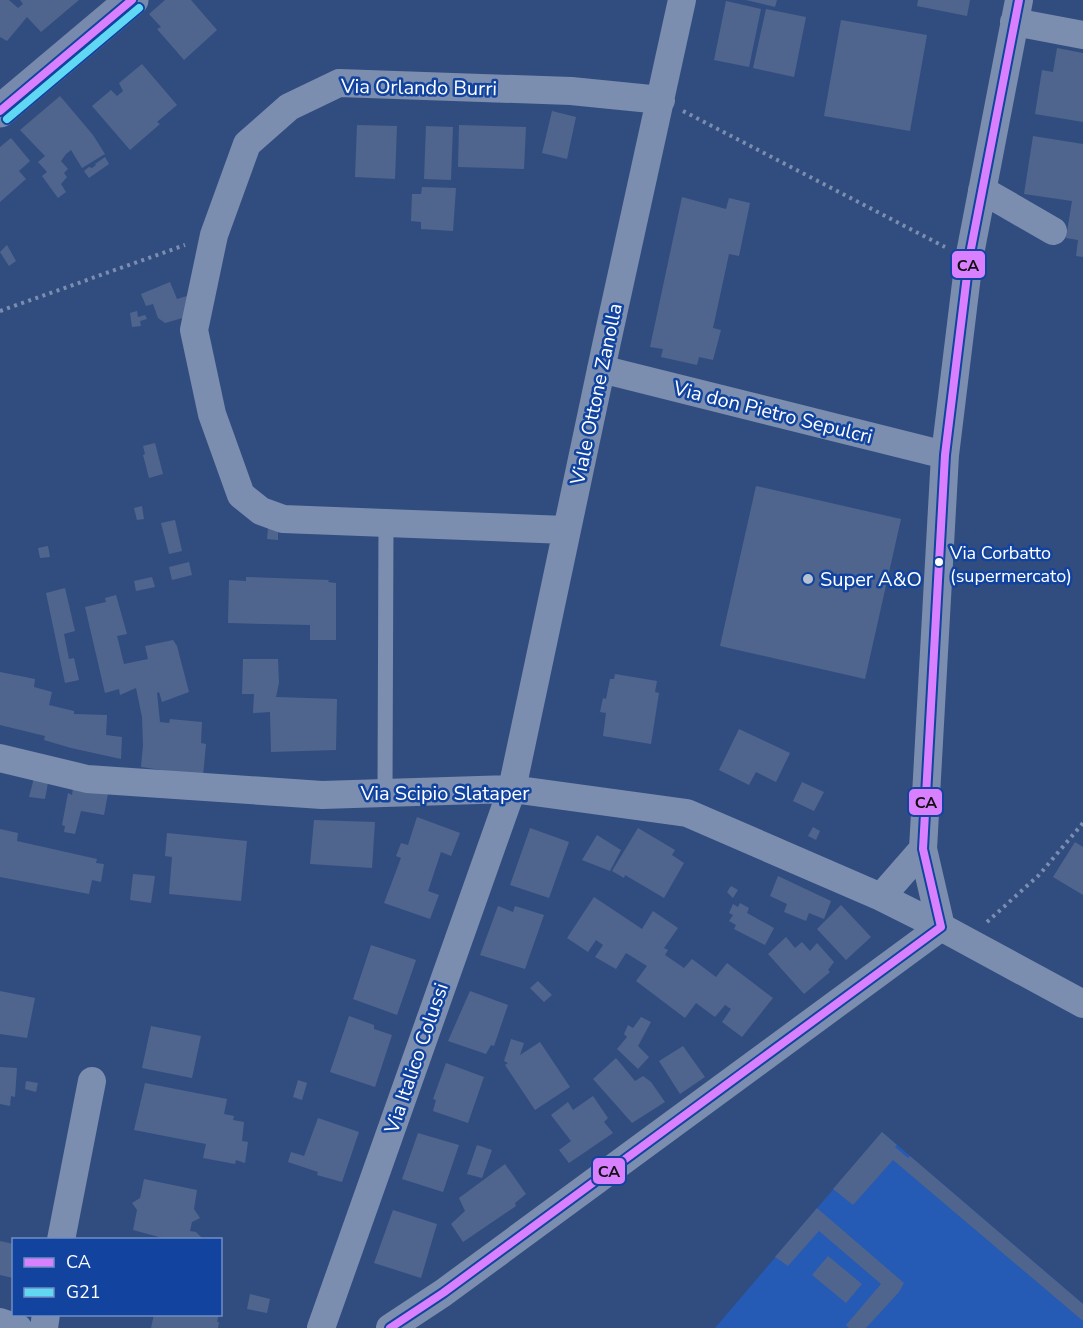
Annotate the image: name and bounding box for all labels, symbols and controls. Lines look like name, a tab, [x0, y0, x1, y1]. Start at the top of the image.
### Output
street label: Via Orlando Burri	[340, 73, 497, 102]
line badge: CA	[951, 250, 986, 279]
text: CA	[957, 255, 979, 277]
street label: Viale Ottone Zanolla	[564, 301, 629, 488]
street label: Via don Pietro Sepulcri	[669, 374, 875, 450]
place label: Via Corbatto (supermercato)	[949, 541, 1072, 588]
marker: Via Corbatto (supermercato)	[933, 556, 945, 568]
place label: Super A&O	[820, 566, 922, 593]
marker: Super A&O	[801, 572, 815, 586]
street label: Via Scipio Slataper	[360, 780, 529, 807]
line badge: CA	[908, 788, 943, 816]
text: CA	[915, 792, 937, 814]
street label: Via Italico Colussi	[378, 979, 455, 1138]
line badge: CA	[592, 1157, 626, 1185]
text: CA	[598, 1161, 620, 1183]
legend	[12, 1238, 222, 1316]
text: CA	[66, 1250, 91, 1274]
text: G21	[66, 1280, 101, 1304]

